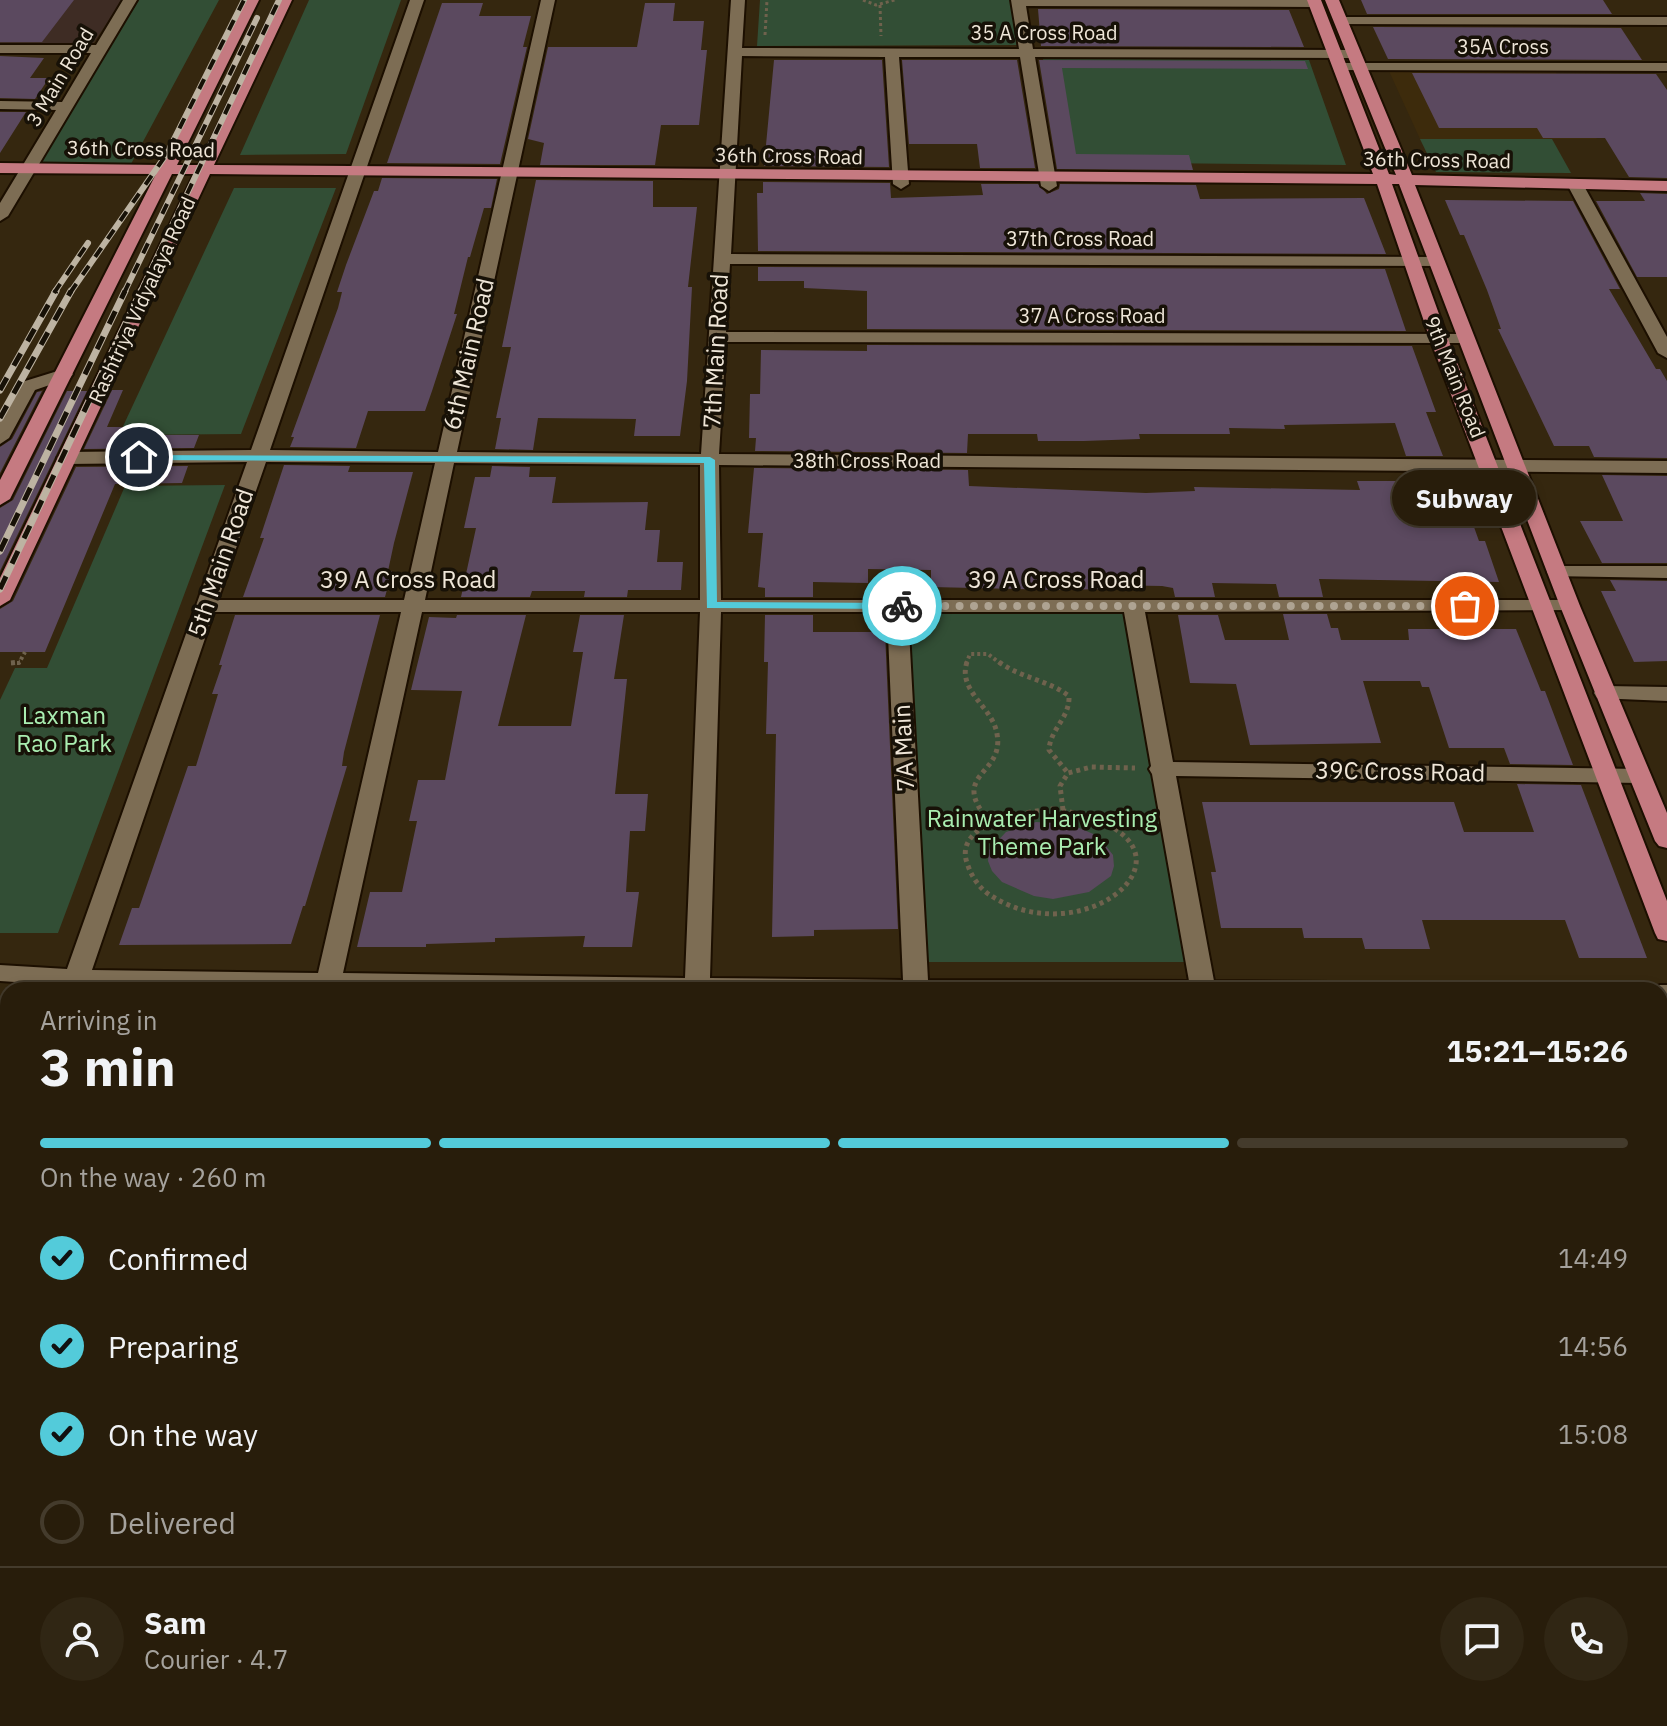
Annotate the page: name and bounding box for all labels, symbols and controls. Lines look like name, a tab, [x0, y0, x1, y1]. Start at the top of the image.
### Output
street label: 35 A Cross Road	[970, 19, 1118, 46]
street label: 3 Main Road	[19, 22, 100, 131]
street label: 35A Cross	[1457, 33, 1549, 60]
street label: 36th Cross Road	[67, 134, 215, 163]
street label: 36th Cross Road	[715, 141, 863, 170]
street label: 36th Cross Road	[1363, 145, 1511, 174]
street label: Rashtriya Vidyalaya Road	[82, 192, 201, 408]
street label: 37th Cross Road	[1006, 225, 1154, 252]
street label: 7th Main Road	[695, 273, 735, 429]
street label: 6th Main Road	[435, 275, 501, 433]
street label: 37 A Cross Road	[1018, 302, 1166, 329]
street label: 9th Main Road	[1419, 312, 1492, 442]
pin	[105, 423, 173, 491]
icon: home	[117, 435, 161, 479]
street label: 38th Cross Road	[793, 447, 941, 474]
callout: Subway	[1393, 470, 1537, 526]
text: Subway	[1415, 481, 1513, 515]
street label: 5th Main Road	[180, 484, 260, 641]
street label: 39 A Cross Road	[320, 563, 496, 595]
street label: 39 A Cross Road	[968, 563, 1144, 595]
courier	[862, 566, 942, 646]
pin	[1431, 572, 1499, 640]
icon: bike	[880, 584, 924, 628]
icon: bag	[1443, 584, 1487, 628]
park label: Laxman Rao Park	[16, 699, 112, 759]
street label: 7A Main	[885, 704, 921, 793]
street label: 39C Cross Road	[1315, 754, 1486, 788]
park label: Rainwater Harvesting Theme Park	[927, 802, 1157, 862]
text: Arriving in	[40, 1003, 157, 1037]
text: 15:21–15:26	[1447, 1031, 1628, 1070]
text: 3 min	[40, 1033, 176, 1100]
text: On the way · 260 m	[40, 1160, 266, 1194]
icon: check	[40, 1236, 84, 1280]
text: Confirmed	[108, 1239, 249, 1278]
text: 14:49	[1558, 1241, 1628, 1275]
icon: check	[40, 1324, 84, 1368]
text: Preparing	[108, 1327, 238, 1366]
text: 14:56	[1558, 1329, 1628, 1363]
icon: check	[40, 1412, 84, 1456]
text: On the way	[108, 1415, 258, 1454]
text: 15:08	[1558, 1417, 1628, 1451]
text: Delivered	[108, 1503, 236, 1542]
button: person	[40, 1597, 124, 1681]
button: chat	[1440, 1597, 1524, 1681]
button: phone	[1544, 1597, 1628, 1681]
text: Sam	[144, 1603, 207, 1642]
text: Courier · 4.7	[144, 1642, 288, 1676]

